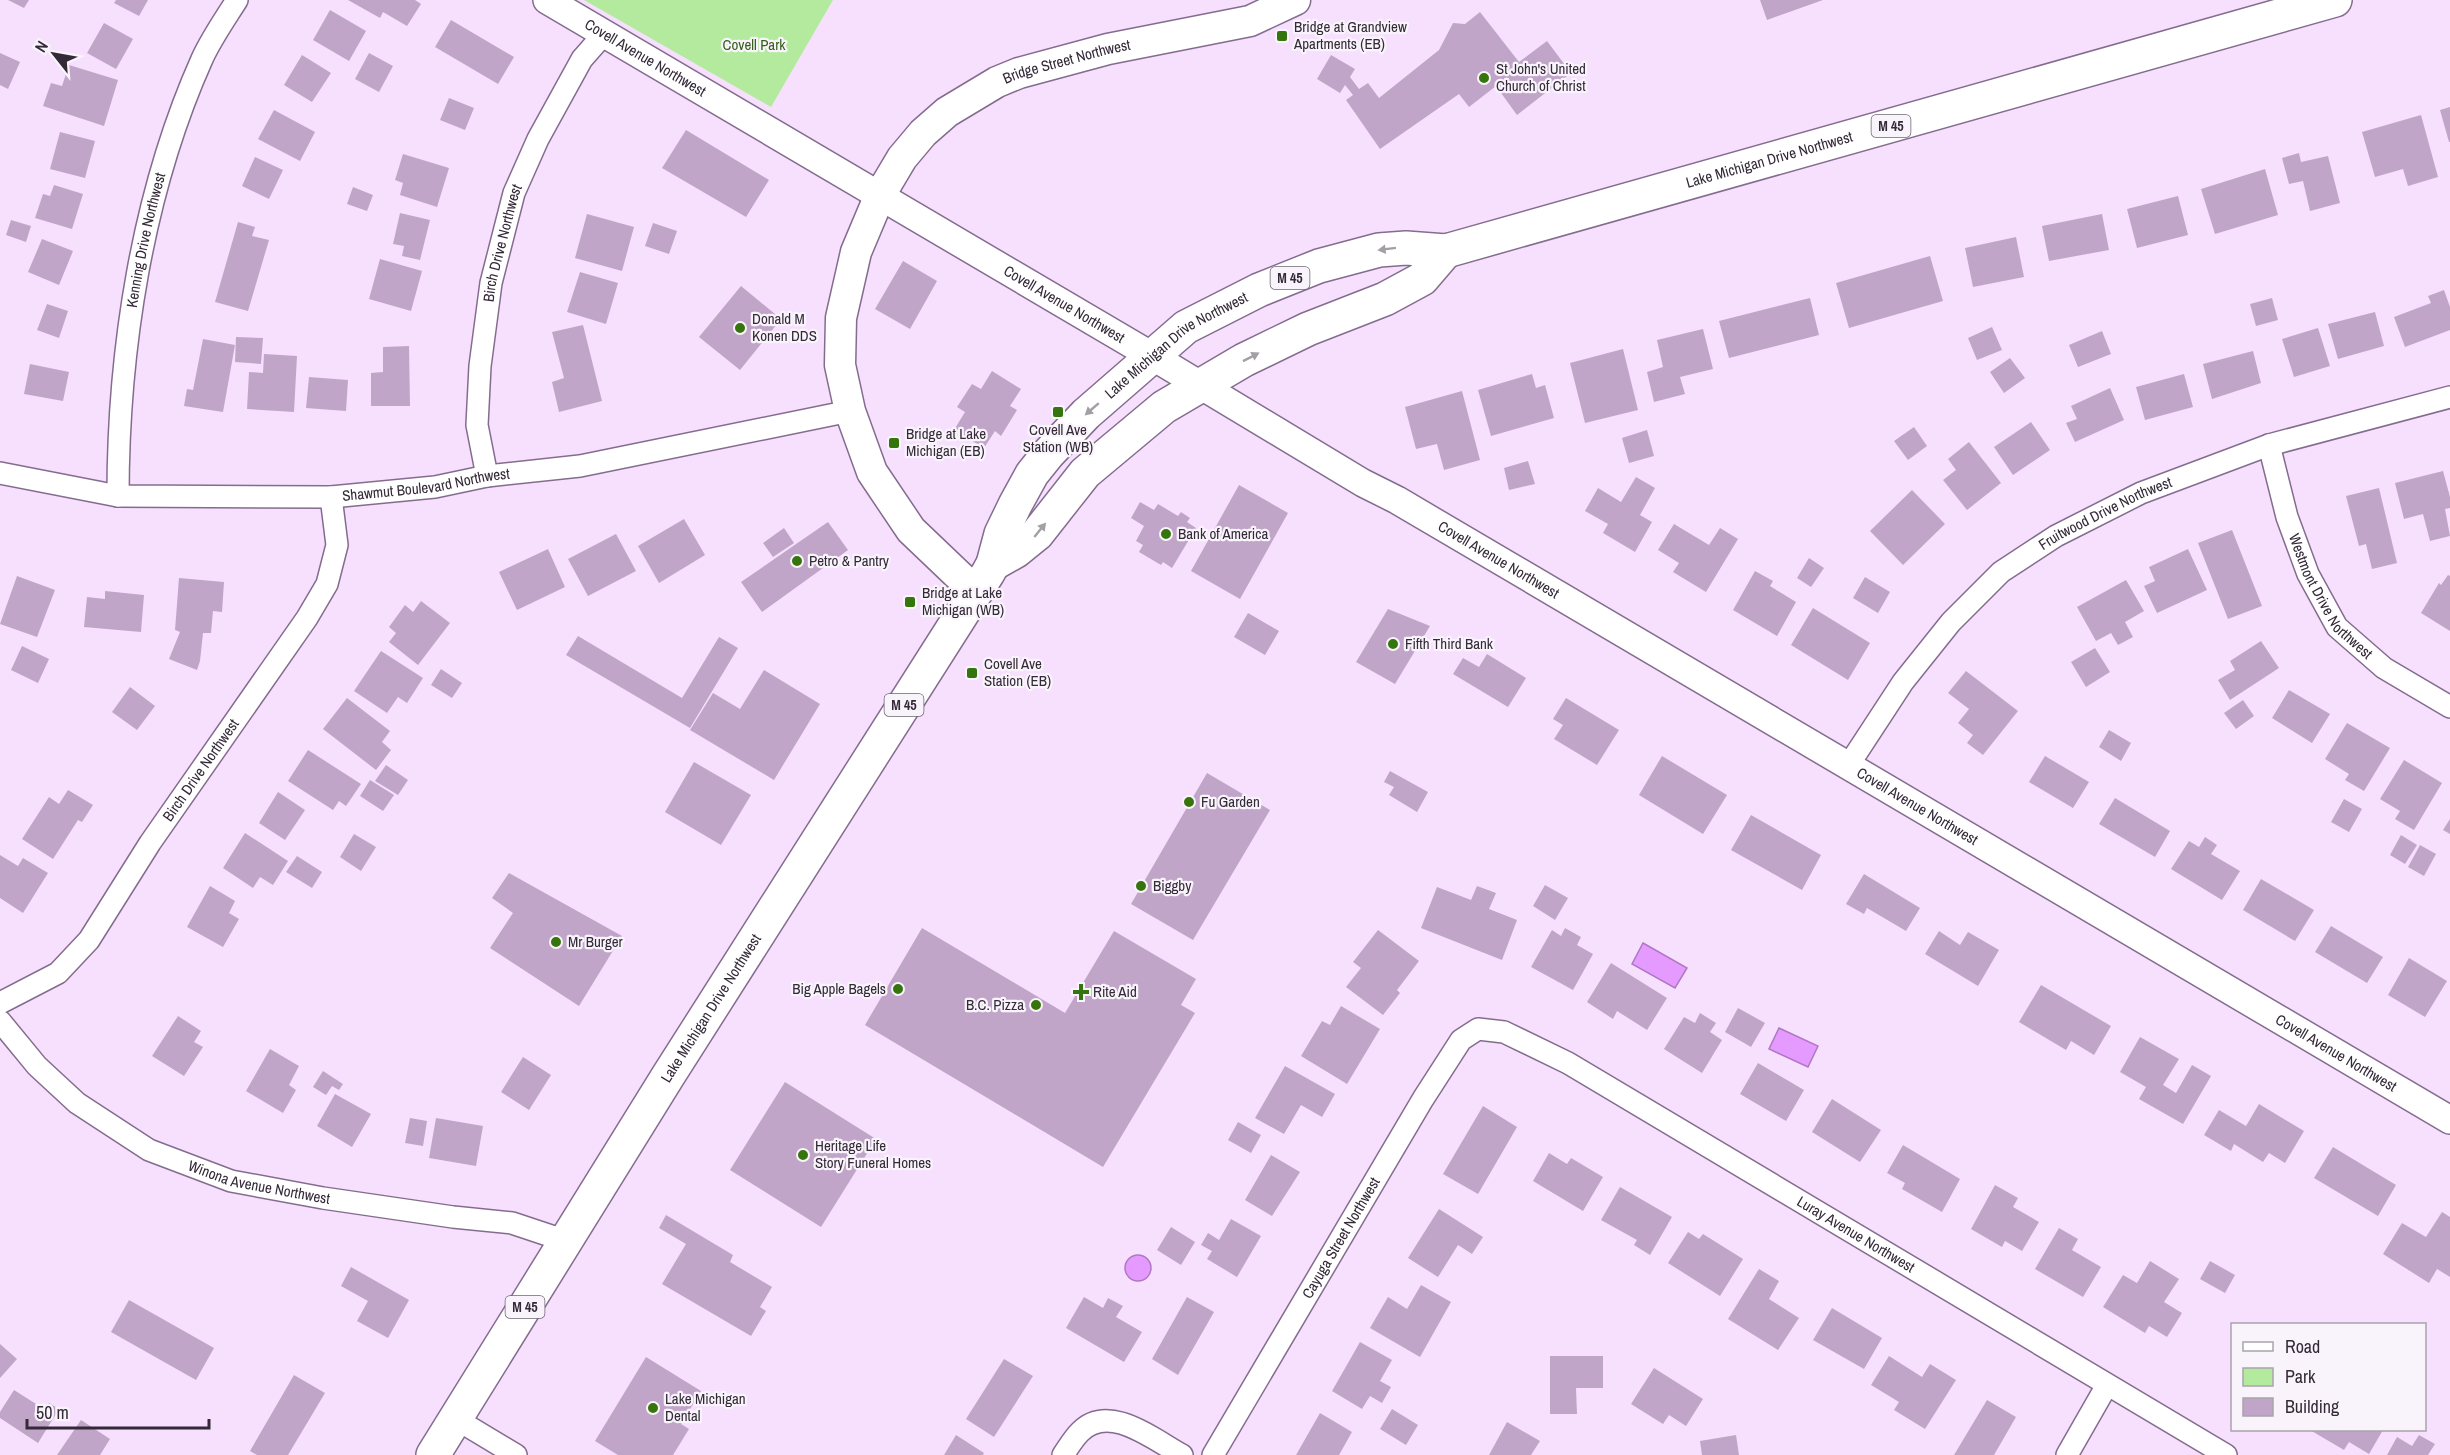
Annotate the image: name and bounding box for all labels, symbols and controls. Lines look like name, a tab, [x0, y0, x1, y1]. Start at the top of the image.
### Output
street label: Covell Avenue Northwest	[581, 14, 711, 102]
place label: Bridge at Grandview Apartments (EB)	[1293, 16, 1407, 54]
north arrow	[24, 24, 84, 84]
marker: Bridge at Grandview Apartments (EB)	[1275, 29, 1289, 43]
park label: Covell Park	[723, 34, 786, 55]
street label: Bridge Street Northwest	[1000, 34, 1133, 89]
text: N	[29, 37, 53, 56]
place label: St John's United Church of Christ	[1496, 58, 1586, 96]
marker: St John's United Church of Christ	[1477, 71, 1491, 85]
road number: M 45	[1872, 115, 1910, 137]
street label: Lake Michigan Drive Northwest	[1683, 126, 1856, 193]
street label: Kenning Drive Northwest	[121, 169, 171, 309]
street label: Birch Drive Northwest	[478, 180, 527, 303]
one-way arrow	[1378, 245, 1397, 254]
street label: Covell Avenue Northwest	[1000, 260, 1129, 348]
road number: M 45	[1270, 267, 1310, 289]
street label: Lake Michigan Drive Northwest	[1100, 286, 1252, 403]
place label: Donald M Konen DDS	[752, 308, 817, 346]
marker: Donald M Konen DDS	[733, 321, 747, 335]
one-way arrow	[1242, 352, 1259, 362]
one-way arrow	[1085, 402, 1100, 415]
marker: Covell Ave Station (WB)	[1051, 405, 1065, 419]
place label: Covell Ave Station (WB)	[1023, 419, 1093, 457]
place label: Bridge at Lake Michigan (EB)	[906, 423, 986, 461]
marker: Bridge at Lake Michigan (EB)	[887, 436, 901, 450]
street label: Shawmut Boulevard Northwest	[341, 463, 511, 506]
street label: Fruitwood Drive Northwest	[2034, 471, 2175, 555]
street label: Covell Avenue Northwest	[1434, 515, 1564, 603]
one-way arrow	[1033, 522, 1045, 537]
place label: Bank of America	[1178, 523, 1268, 544]
marker: Bank of America	[1159, 527, 1173, 541]
street label: Westmont Drive Northwest	[2284, 530, 2378, 664]
place label: Petro & Pantry	[809, 550, 890, 571]
marker: Petro & Pantry	[790, 554, 804, 568]
place label: Bridge at Lake Michigan (WB)	[922, 582, 1004, 620]
marker: Bridge at Lake Michigan (WB)	[903, 595, 917, 609]
place label: Fifth Third Bank	[1405, 633, 1494, 654]
marker: Fifth Third Bank	[1386, 637, 1400, 651]
place label: Covell Ave Station (EB)	[984, 653, 1051, 691]
marker: Covell Ave Station (EB)	[965, 666, 979, 680]
road number: M 45	[884, 694, 924, 716]
street label: Birch Drive Northwest	[157, 714, 244, 825]
street label: Covell Avenue Northwest	[1853, 762, 1983, 850]
place label: Fu Garden	[1201, 791, 1260, 812]
marker: Fu Garden	[1182, 795, 1196, 809]
place label: Biggby	[1153, 875, 1192, 896]
marker: Biggby	[1134, 879, 1148, 893]
street label: Lake Michigan Drive Northwest	[655, 929, 766, 1087]
place label: Mr Burger	[568, 931, 623, 952]
marker: Mr Burger	[549, 935, 563, 949]
place label: Big Apple Bagels	[792, 978, 886, 999]
place label: Rite Aid	[1093, 981, 1137, 1002]
marker: Big Apple Bagels	[891, 982, 905, 996]
marker: Rite Aid	[1074, 985, 1088, 999]
place label: B.C. Pizza	[966, 994, 1024, 1015]
marker: B.C. Pizza	[1029, 998, 1043, 1012]
street label: Covell Avenue Northwest	[2272, 1009, 2401, 1097]
place label: Heritage Life Story Funeral Homes	[815, 1135, 931, 1173]
marker: Heritage Life Story Funeral Homes	[796, 1148, 810, 1162]
street label: Winona Avenue Northwest	[185, 1155, 332, 1209]
street label: Cayuga Street Northwest	[1297, 1173, 1385, 1302]
street label: Luray Avenue Northwest	[1793, 1191, 1919, 1278]
road number: M 45	[506, 1296, 544, 1318]
legend	[2231, 1323, 2426, 1431]
text: Road	[2285, 1334, 2320, 1359]
text: Park	[2285, 1364, 2316, 1389]
place label: Lake Michigan Dental	[665, 1388, 746, 1426]
scale bar	[27, 1392, 208, 1430]
text: Building	[2285, 1394, 2340, 1419]
text: 50 m	[36, 1400, 69, 1425]
marker: Lake Michigan Dental	[646, 1401, 660, 1415]

